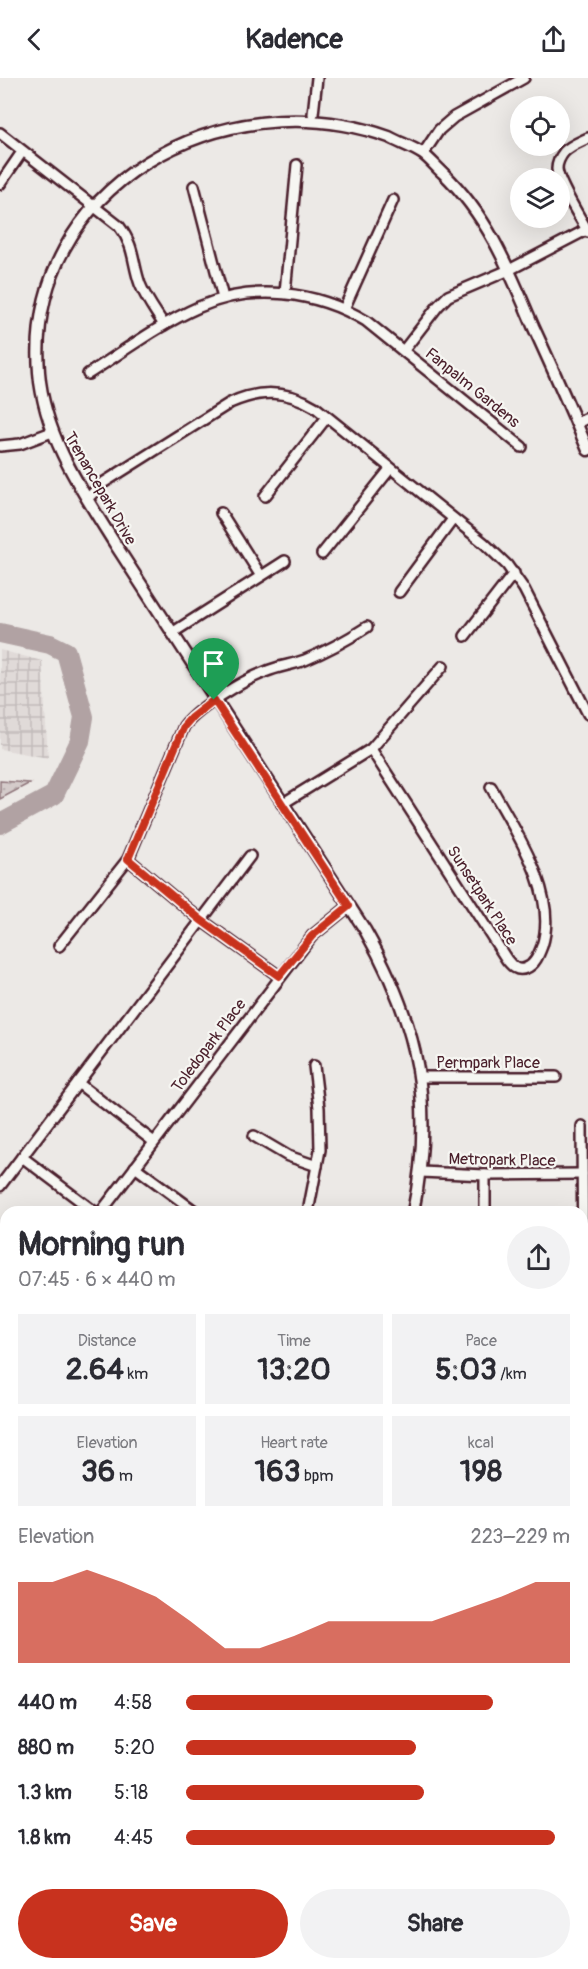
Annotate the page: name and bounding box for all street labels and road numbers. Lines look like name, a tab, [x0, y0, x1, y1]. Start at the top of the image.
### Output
street label: Fanpalm Gardens	[421, 343, 524, 432]
street label: Trenancepark Drive	[60, 428, 141, 549]
street label: Sunsetpark Place	[443, 842, 522, 949]
street label: Toledopark Place	[167, 995, 250, 1096]
street label: Permpark Place	[436, 1053, 540, 1073]
street label: Metropark Place	[448, 1149, 556, 1171]

